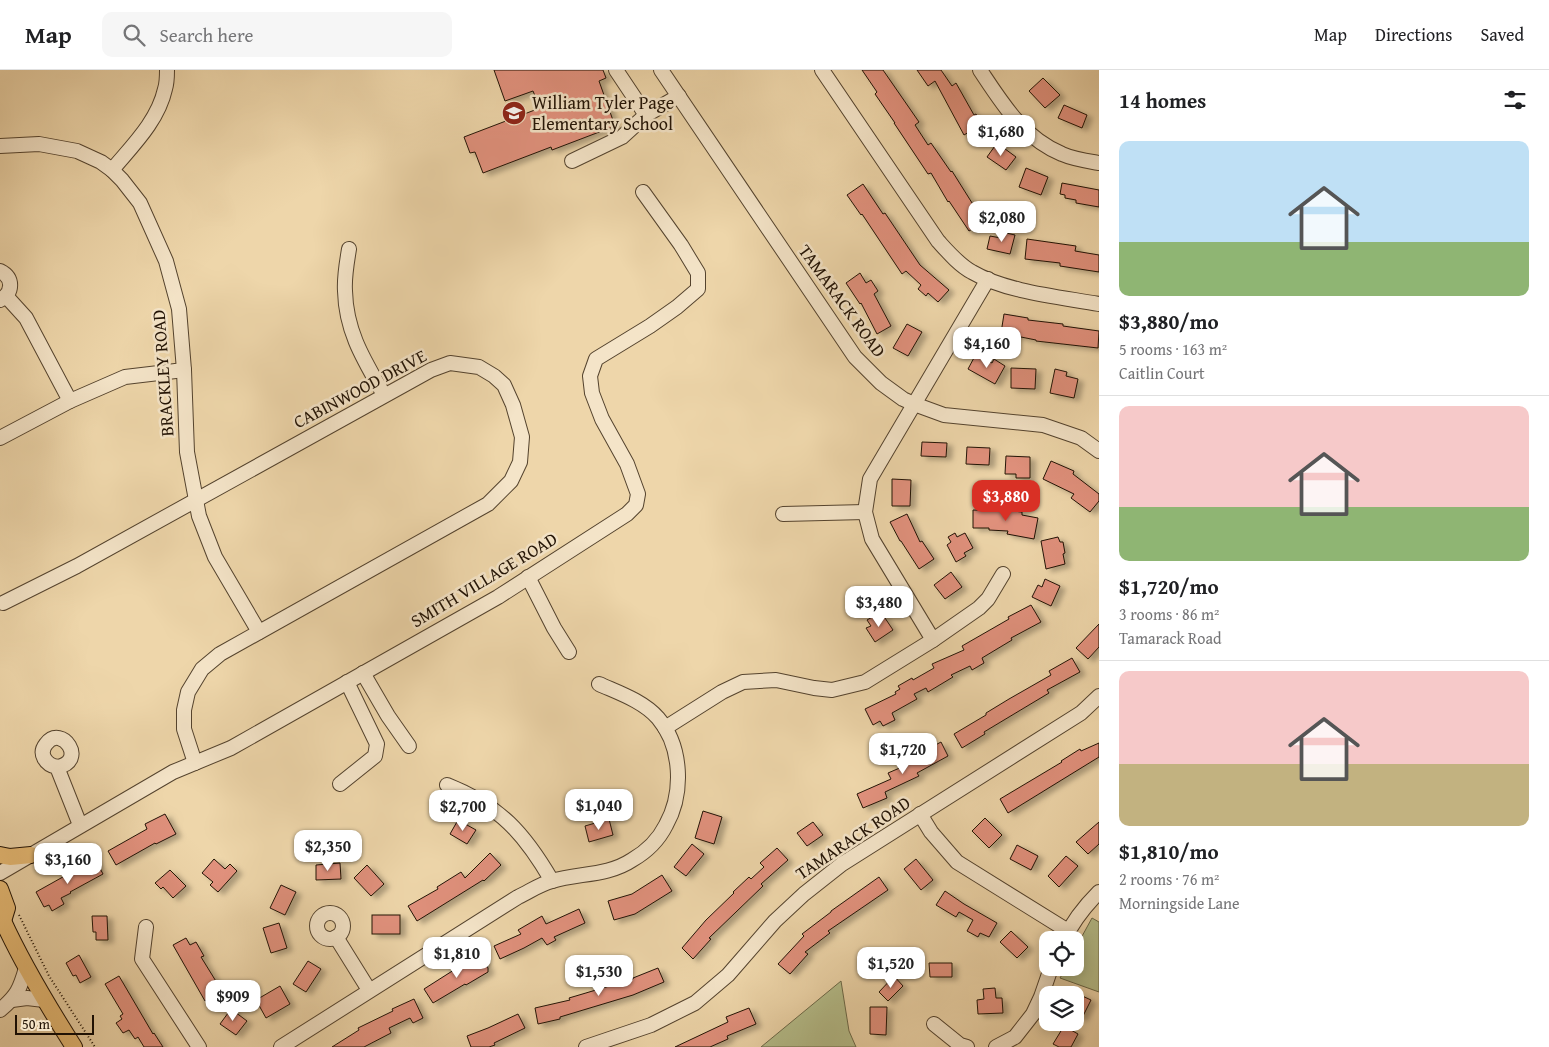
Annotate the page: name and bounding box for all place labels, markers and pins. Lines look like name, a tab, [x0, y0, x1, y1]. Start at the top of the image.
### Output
place label: William Tyler Page Elementary School	[532, 89, 674, 137]
school or university icon: William Tyler Page Elementary School	[501, 100, 527, 126]
pin: $1,680	[960, 114, 1042, 157]
pin: $2,080	[961, 200, 1043, 243]
pin: $4,160	[946, 326, 1028, 369]
pin: $3,880	[965, 480, 1047, 522]
pin: $3,480	[838, 586, 920, 628]
pin: $1,720	[862, 732, 944, 775]
pin: $1,040	[558, 788, 640, 831]
pin: $2,700	[422, 790, 504, 832]
pin: $2,350	[287, 830, 369, 872]
pin: $3,160	[27, 842, 109, 885]
pin: $1,810	[416, 936, 498, 979]
pin: $1,520	[850, 946, 932, 989]
pin: $1,530	[558, 954, 640, 997]
pin: $909	[203, 980, 263, 1022]

